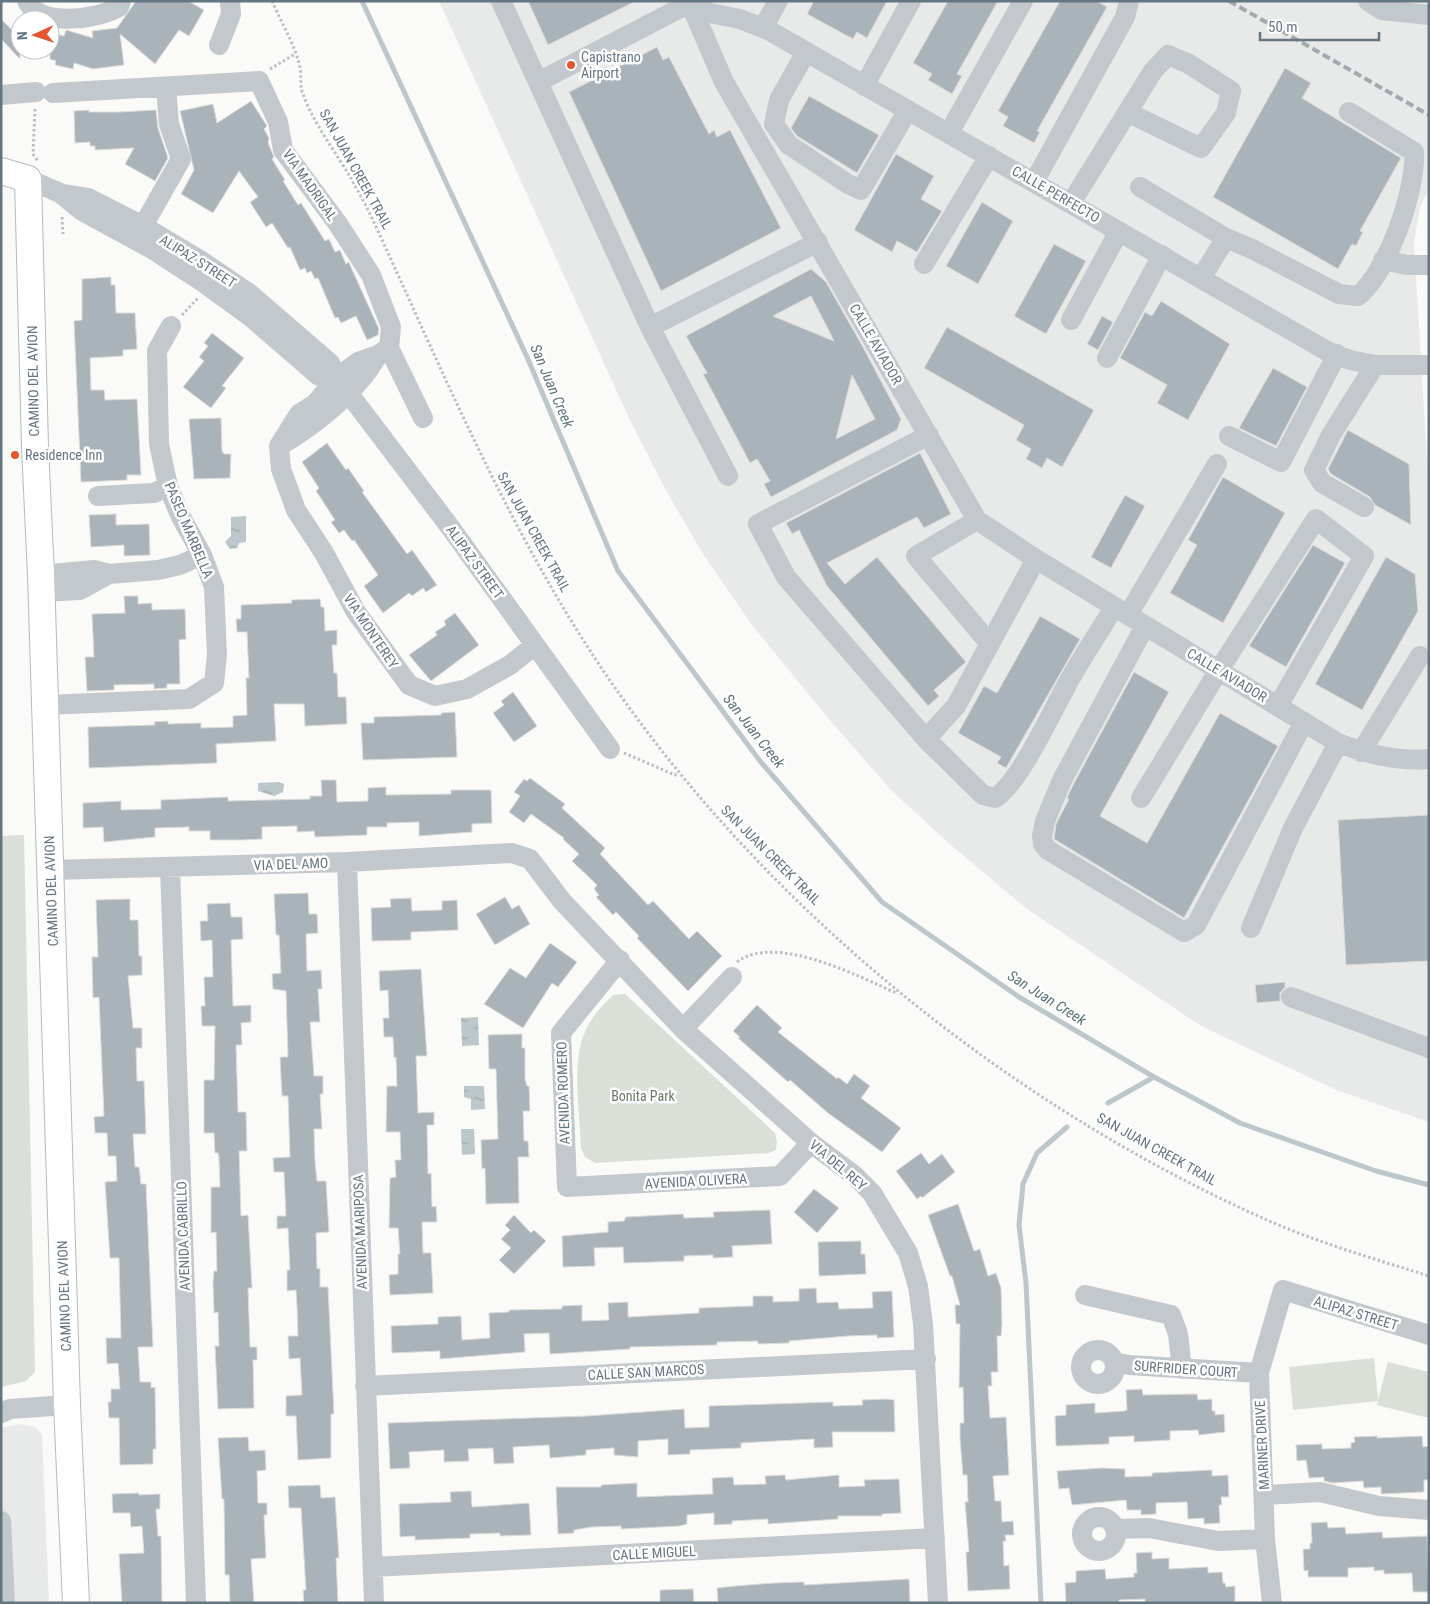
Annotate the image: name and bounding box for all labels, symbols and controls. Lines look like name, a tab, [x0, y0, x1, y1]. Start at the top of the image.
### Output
north arrow	[10, 10, 60, 60]
scale bar	[1260, 10, 1379, 42]
text: 50 m	[1268, 18, 1298, 36]
text: N	[14, 31, 30, 40]
place label: Capistrano Airport	[581, 49, 641, 81]
marker: Capistrano Airport	[565, 59, 577, 71]
street label: SAN JUAN CREEK TRAIL	[316, 106, 396, 232]
street label: VIA MADRIGAL	[280, 146, 341, 224]
street label: CALLE PERFECTO	[1009, 162, 1103, 226]
street label: ALIPAZ STREET	[157, 231, 239, 291]
street label: CALLE AVIADOR	[846, 301, 906, 388]
street label: CAMINO DEL AVION	[24, 325, 42, 437]
water label: San Juan Creek	[526, 341, 578, 431]
place label: Residence Inn	[25, 447, 102, 463]
marker: Residence Inn	[9, 449, 21, 461]
street label: SAN JUAN CREEK TRAIL	[494, 469, 574, 595]
street label: PASEO MARBELLA	[162, 479, 216, 581]
street label: ALIPAZ STREET	[443, 522, 507, 602]
street label: VIA MONTEREY	[340, 591, 402, 672]
street label: CALLE AVIADOR	[1184, 645, 1270, 705]
water label: San Juan Creek	[719, 690, 789, 772]
street label: SAN JUAN CREEK TRAIL	[718, 802, 824, 908]
street label: CAMINO DEL AVION	[41, 835, 61, 947]
street label: VIA DEL AMO	[253, 855, 329, 873]
water label: San Juan Creek	[1004, 967, 1090, 1030]
street label: AVENIDA ROMERO	[553, 1041, 573, 1145]
park label: Bonita Park	[611, 1088, 676, 1104]
street label: SAN JUAN CREEK TRAIL	[1094, 1109, 1220, 1189]
street label: VIA DEL REY	[806, 1137, 870, 1194]
street label: AVENIDA OLIVERA	[644, 1170, 748, 1192]
street label: AVENIDA MARIPOSA	[350, 1174, 370, 1290]
street label: AVENIDA CABRILLO	[173, 1181, 193, 1291]
street label: CAMINO DEL AVION	[54, 1240, 74, 1352]
street label: ALIPAZ STREET	[1312, 1293, 1400, 1333]
street label: SURFRIDER COURT	[1133, 1357, 1239, 1381]
street label: CALLE SAN MARCOS	[587, 1361, 705, 1383]
street label: MARINER DRIVE	[1252, 1400, 1272, 1490]
street label: CALLE MIGUEL	[612, 1543, 696, 1563]

